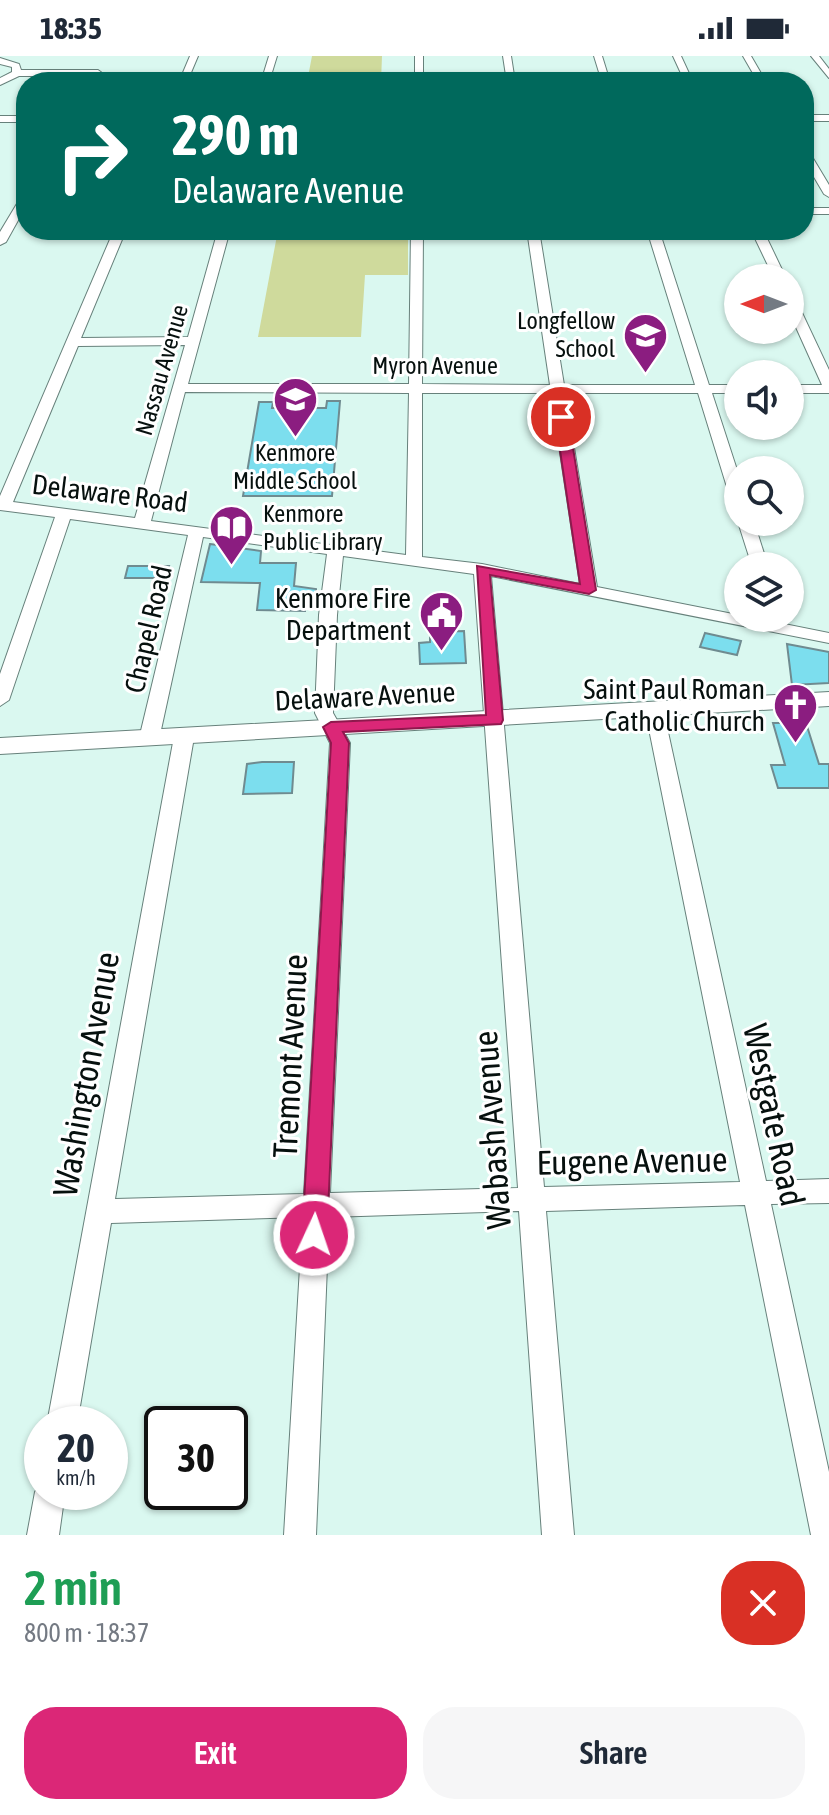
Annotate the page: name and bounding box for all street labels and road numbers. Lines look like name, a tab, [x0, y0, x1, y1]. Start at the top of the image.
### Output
street label: Nassau Avenue	[130, 301, 193, 438]
street label: Myron Avenue	[372, 352, 498, 379]
street label: Delaware Road	[30, 468, 190, 518]
street label: Chapel Road	[118, 562, 178, 696]
street label: Delaware Avenue	[274, 675, 456, 717]
street label: Washington Avenue	[45, 949, 126, 1199]
street label: Tremont Avenue	[265, 953, 314, 1159]
street label: Westgate Road	[736, 1020, 813, 1209]
street label: Wabash Avenue	[465, 1030, 518, 1230]
street label: Eugene Avenue	[536, 1139, 728, 1182]

